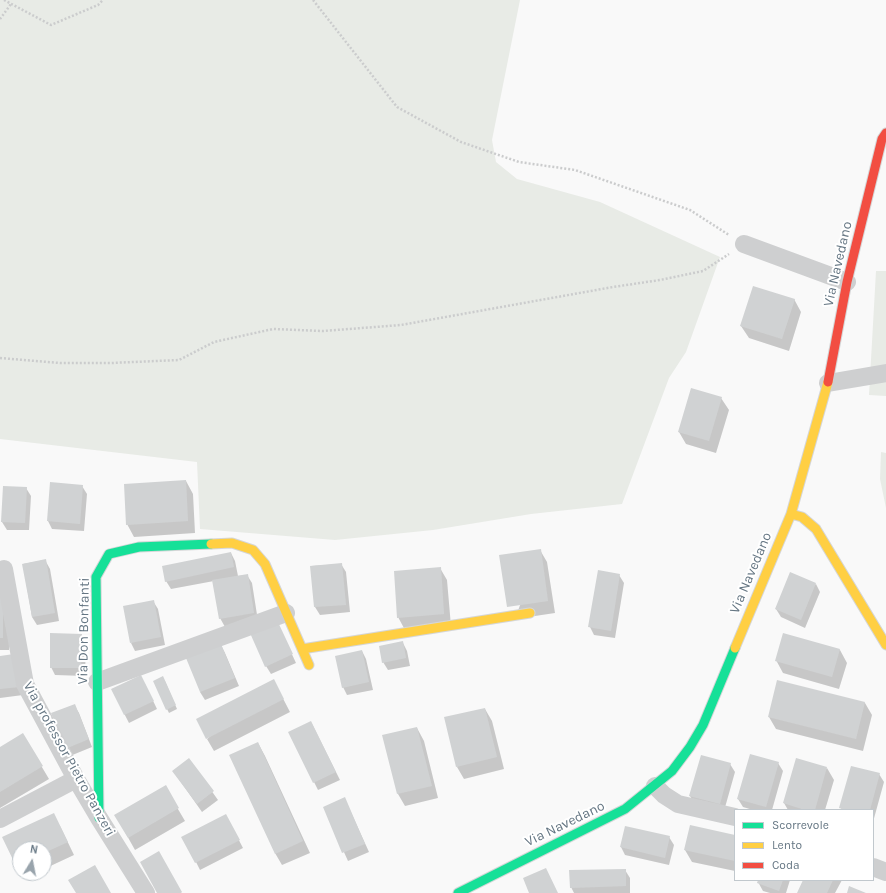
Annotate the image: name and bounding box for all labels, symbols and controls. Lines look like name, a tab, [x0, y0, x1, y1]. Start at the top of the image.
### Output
street label: Via Navedano	[820, 220, 856, 308]
street label: Via Navedano	[726, 530, 776, 616]
street label: Via Don Bonfanti	[75, 577, 93, 685]
street label: Via professor Pietro Panzeri	[19, 679, 119, 839]
street label: Via Navedano	[522, 797, 608, 851]
legend	[734, 809, 874, 881]
text: Scorrevole	[772, 818, 829, 832]
text: Lento	[772, 838, 802, 852]
north arrow	[12, 841, 52, 881]
text: N	[29, 843, 39, 857]
text: Coda	[772, 858, 800, 872]

